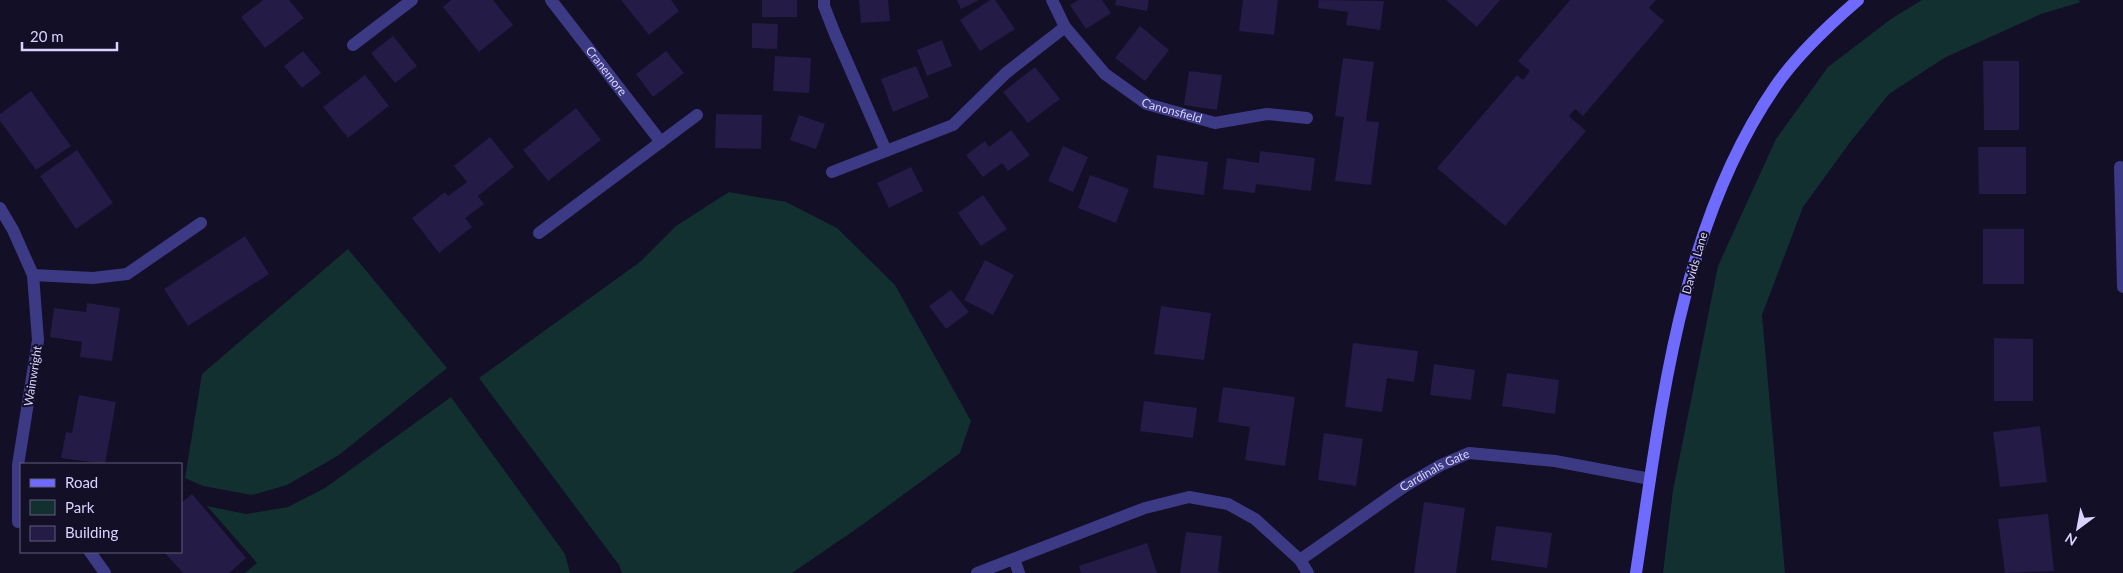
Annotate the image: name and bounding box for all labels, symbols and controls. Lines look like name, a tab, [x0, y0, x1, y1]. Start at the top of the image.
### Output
scale bar	[22, 20, 118, 52]
text: 20 m	[30, 27, 64, 45]
street label: Cranemore	[583, 43, 630, 99]
street label: Canonsfield	[1139, 94, 1204, 126]
street label: Davids Lane	[1678, 230, 1711, 296]
street label: Wainwright	[20, 344, 45, 407]
street label: Cardinals Gate	[1396, 446, 1472, 495]
legend	[20, 463, 182, 553]
text: Road	[65, 473, 98, 491]
text: Park	[65, 498, 95, 516]
north arrow	[2053, 503, 2103, 553]
text: Building	[65, 523, 118, 541]
text: N	[2062, 529, 2080, 550]

